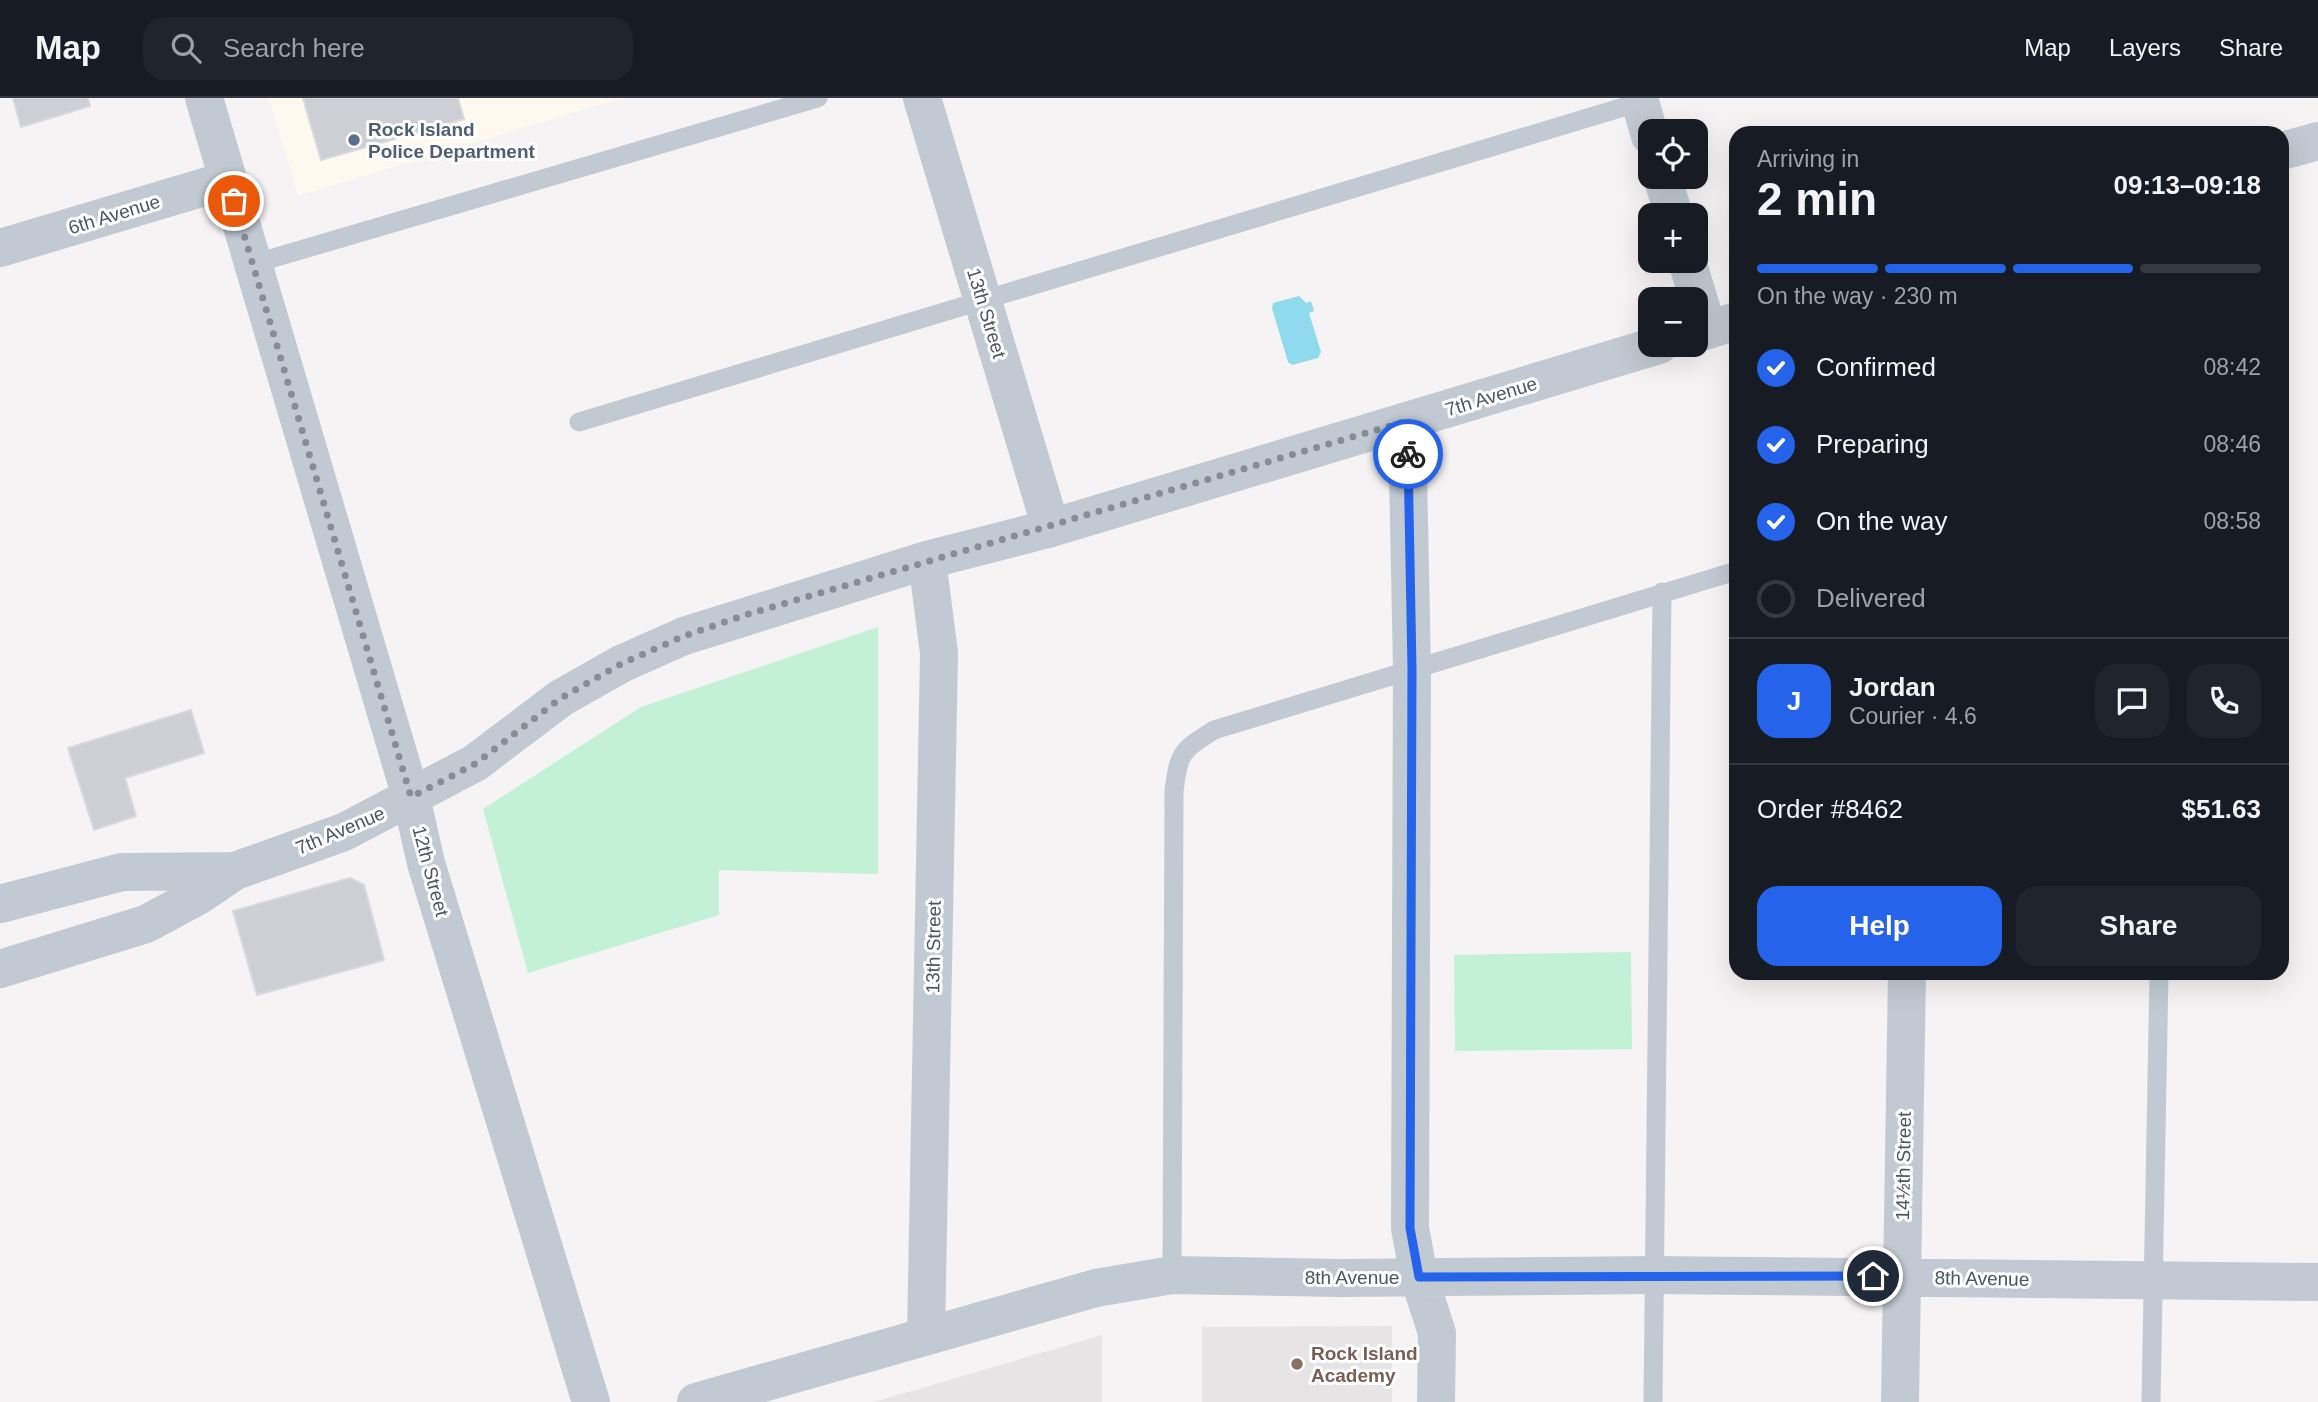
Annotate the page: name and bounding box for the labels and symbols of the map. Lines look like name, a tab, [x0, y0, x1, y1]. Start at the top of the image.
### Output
place label: Rock Island Police Department	[368, 119, 535, 162]
marker: Rock Island Police Department	[346, 132, 362, 148]
pin	[204, 171, 264, 231]
street label: 6th Avenue	[66, 191, 163, 238]
street label: 13th Street	[963, 266, 1010, 361]
street label: 7th Avenue	[1443, 373, 1540, 420]
courier	[1373, 419, 1443, 489]
street label: 7th Avenue	[292, 802, 388, 859]
street label: 12th Street	[408, 824, 453, 919]
street label: 13th Street	[922, 900, 945, 994]
street label: 14½th Street	[1892, 1111, 1915, 1221]
pin	[1843, 1246, 1903, 1306]
street label: 8th Avenue	[1305, 1267, 1399, 1288]
street label: 8th Avenue	[1934, 1267, 2030, 1290]
place label: Rock Island Academy	[1311, 1343, 1418, 1386]
marker: Rock Island Academy	[1289, 1356, 1305, 1372]

